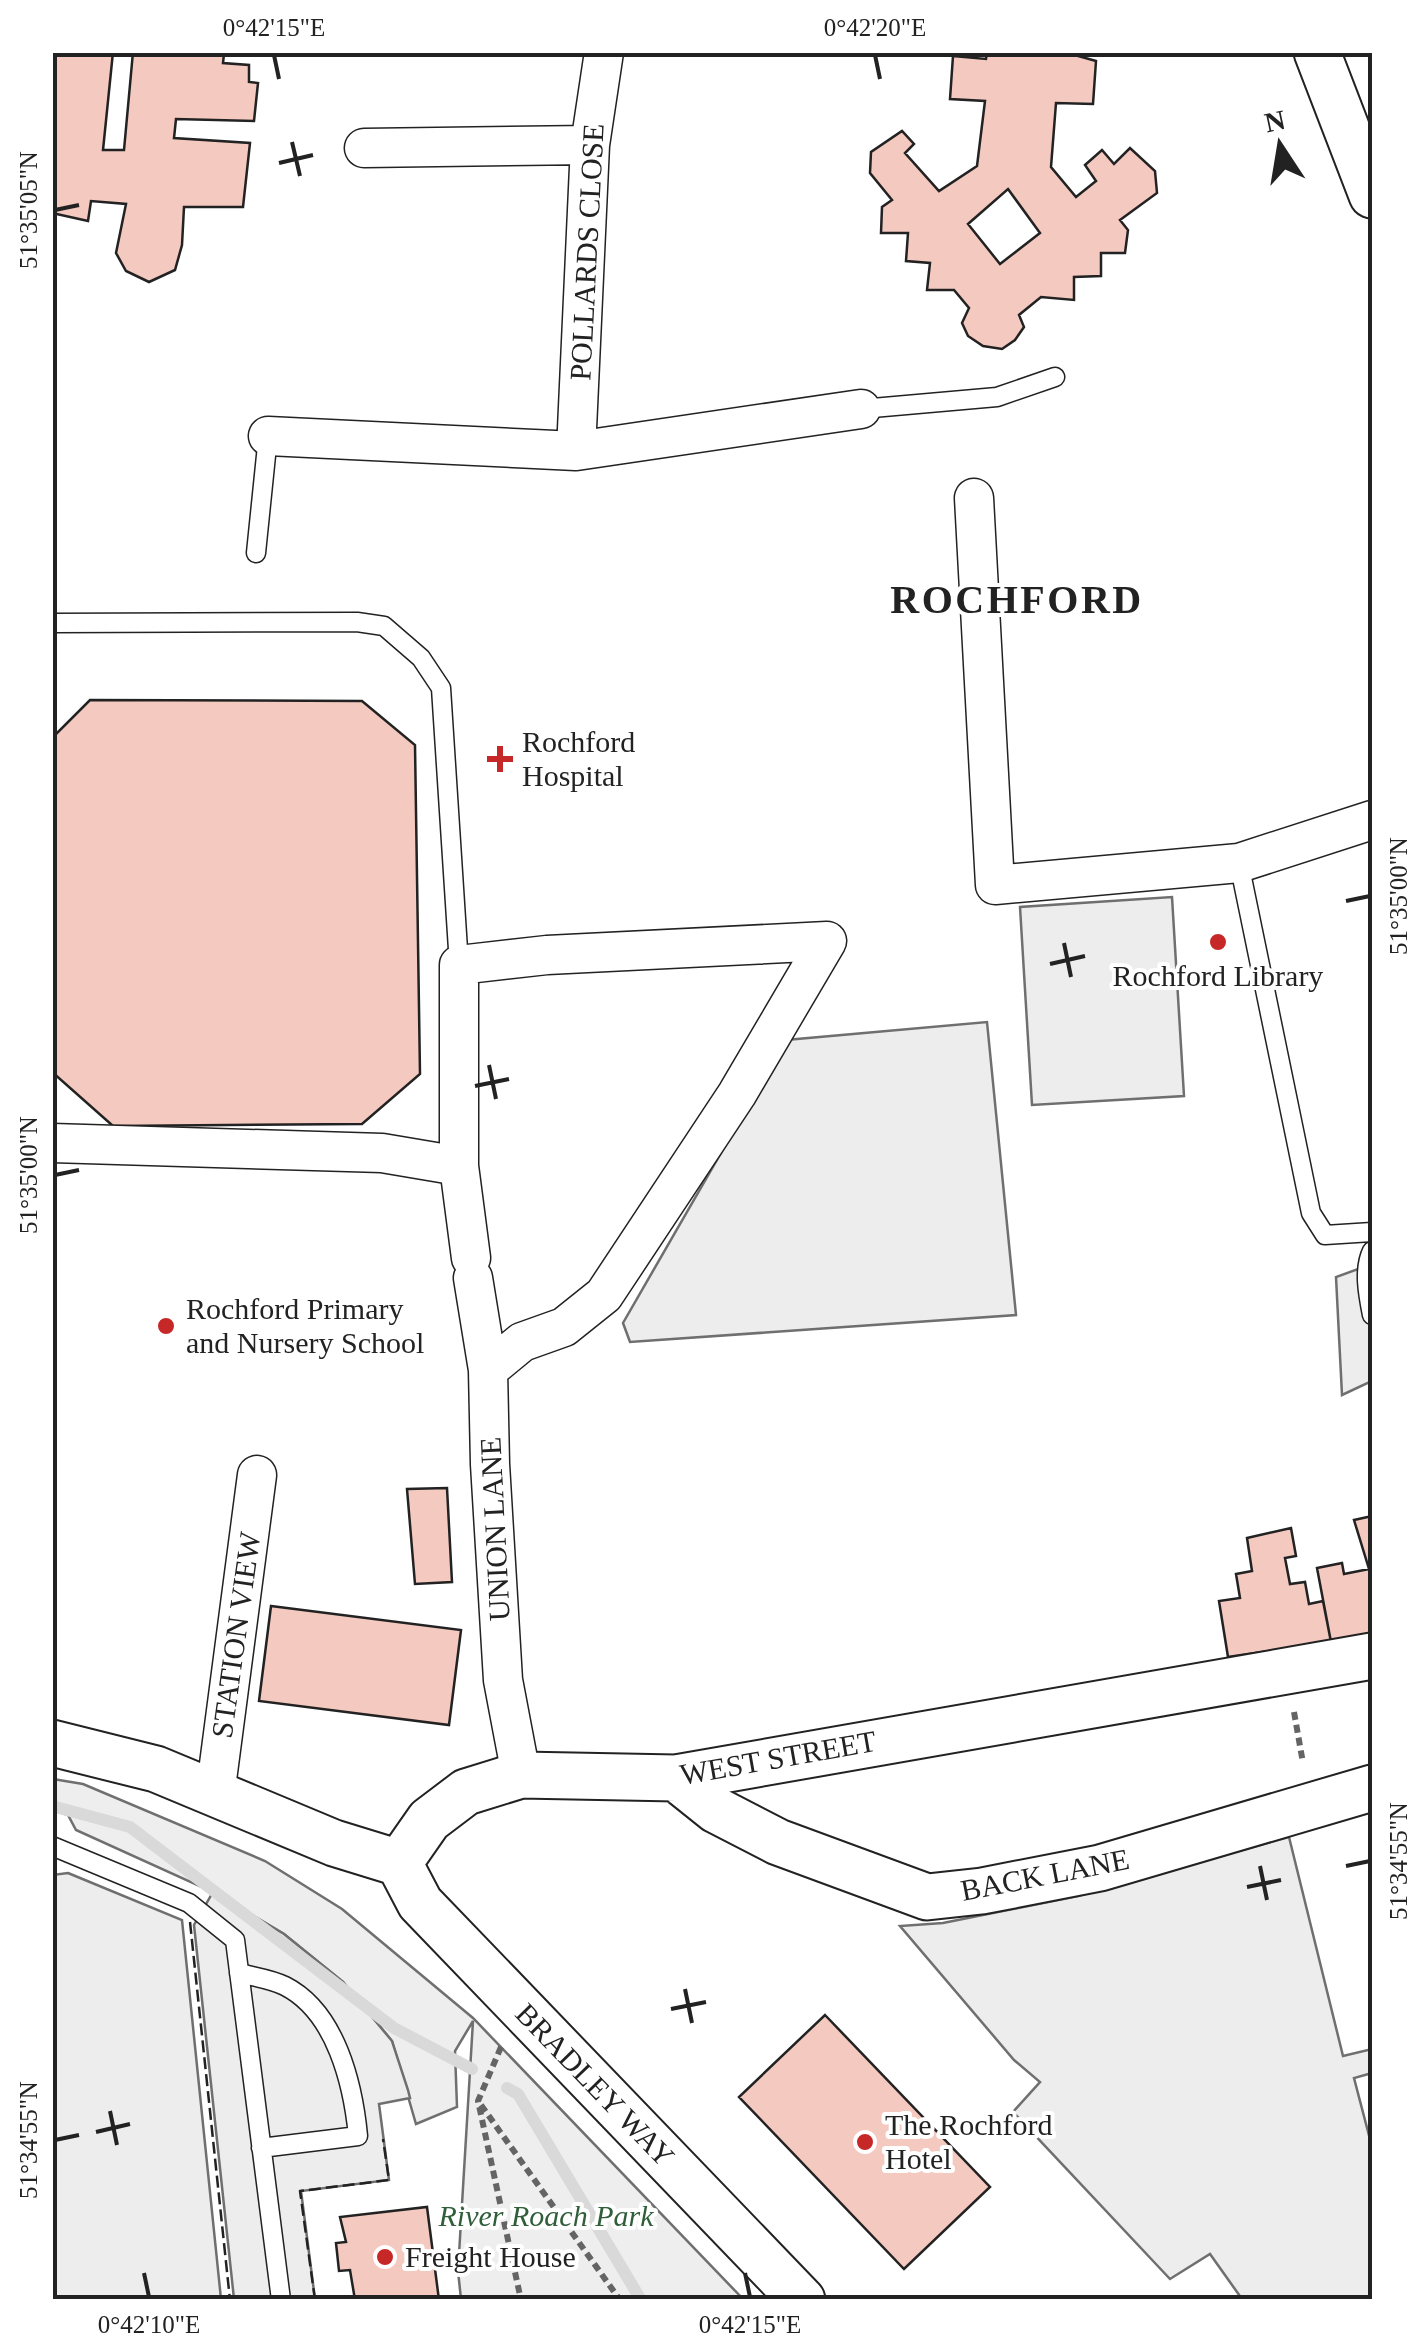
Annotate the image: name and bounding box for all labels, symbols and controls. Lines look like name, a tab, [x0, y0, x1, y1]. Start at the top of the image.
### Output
text: 0°42'15"E	[223, 14, 325, 41]
text: 0°42'20"E	[824, 14, 926, 41]
north arrow	[1230, 95, 1330, 195]
text: N	[1262, 104, 1288, 138]
street label: POLLARDS CLOSE	[563, 123, 610, 381]
text: 51°35'05"N	[15, 151, 42, 269]
district label: ROCHFORD	[890, 577, 1144, 622]
place label: Rochford Hospital	[522, 725, 635, 792]
marker: Rochford Hospital	[487, 746, 513, 772]
text: 51°35'00"N	[1385, 837, 1412, 955]
marker: Rochford Library	[1207, 931, 1229, 953]
place label: Rochford Library	[1113, 959, 1323, 992]
text: 51°35'00"N	[15, 1116, 42, 1234]
place label: Rochford Primary and Nursery School	[186, 1292, 424, 1359]
marker: Rochford Primary and Nursery School	[155, 1315, 177, 1337]
street label: UNION LANE	[473, 1436, 516, 1622]
street label: STATION VIEW	[205, 1529, 266, 1740]
street label: WEST STREET	[677, 1724, 879, 1791]
text: 51°34'55"N	[1385, 1802, 1412, 1920]
street label: BACK LANE	[958, 1842, 1132, 1907]
street label: BRADLEY WAY	[509, 1997, 681, 2173]
text: 51°34'55"N	[15, 2081, 42, 2199]
place label: The Rochford Hotel	[885, 2108, 1052, 2175]
marker: The Rochford Hotel	[854, 2131, 876, 2153]
park label: River Roach Park	[438, 2199, 654, 2232]
place label: Freight House	[405, 2240, 576, 2273]
marker: Freight House	[374, 2246, 396, 2268]
text: 0°42'10"E	[98, 2311, 200, 2338]
text: 0°42'15"E	[699, 2311, 801, 2338]

